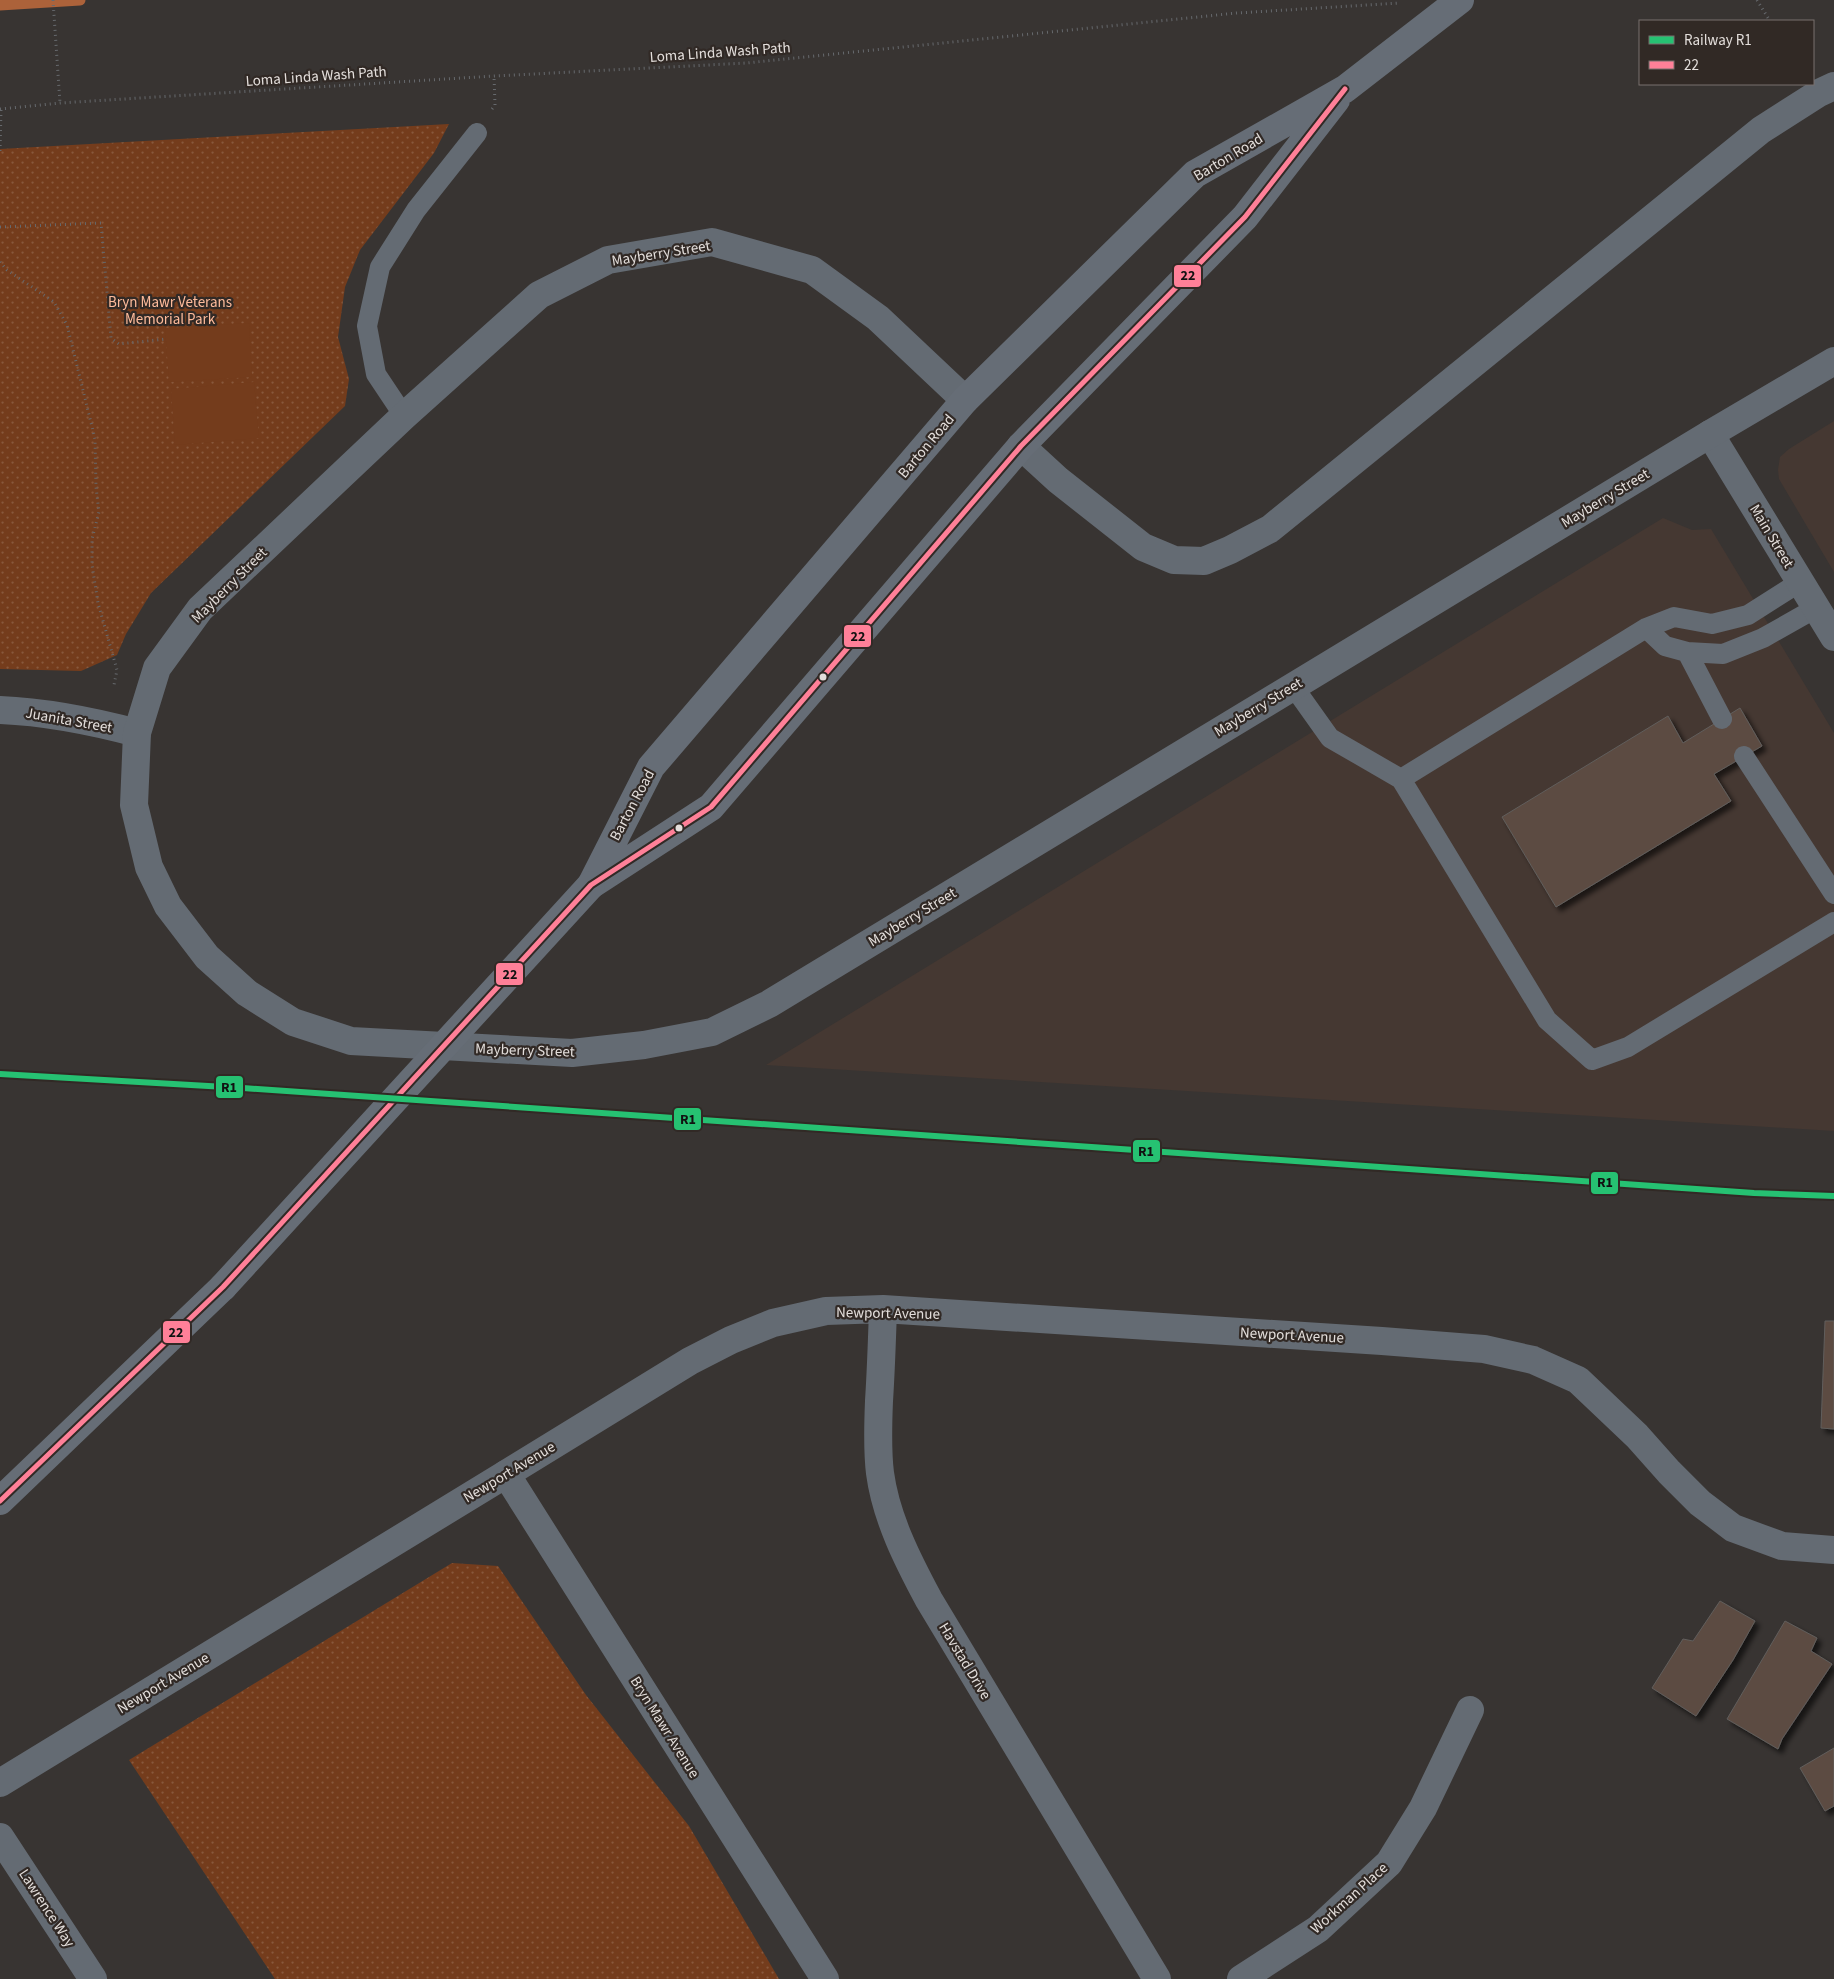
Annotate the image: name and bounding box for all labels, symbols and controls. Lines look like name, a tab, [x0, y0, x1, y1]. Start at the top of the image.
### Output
legend	[1639, 20, 1814, 85]
text: Railway R1	[1684, 30, 1752, 51]
street label: Loma Linda Wash Path	[649, 37, 791, 68]
text: 22	[1684, 55, 1699, 76]
street label: Loma Linda Wash Path	[245, 61, 387, 92]
street label: Barton Road	[1189, 128, 1267, 187]
street label: Mayberry Street	[610, 235, 712, 272]
line badge: 22	[1173, 264, 1202, 288]
text: 22	[1181, 266, 1195, 286]
park label: Bryn Mawr Veterans Memorial Park	[108, 292, 232, 330]
street label: Barton Road	[893, 410, 959, 483]
street label: Mayberry Street	[1557, 464, 1653, 533]
street label: Main Street	[1744, 500, 1799, 572]
street label: Mayberry Street	[187, 543, 272, 628]
line badge: 22	[843, 624, 872, 648]
text: 22	[851, 627, 865, 647]
unlabelled marker	[818, 672, 828, 682]
street label: Mayberry Street	[1210, 673, 1306, 742]
street label: Juanita Street	[24, 703, 114, 738]
street label: Barton Road	[605, 766, 660, 845]
unlabelled marker	[674, 823, 684, 833]
street label: Mayberry Street	[864, 883, 960, 952]
line badge: 22	[495, 962, 524, 986]
text: 22	[503, 965, 517, 985]
street label: Mayberry Street	[475, 1038, 575, 1063]
line badge: R1	[215, 1075, 244, 1099]
text: R1	[221, 1078, 237, 1098]
line badge: R1	[673, 1107, 702, 1131]
text: R1	[680, 1110, 696, 1130]
line badge: R1	[1132, 1139, 1161, 1163]
text: R1	[1138, 1142, 1154, 1162]
line badge: R1	[1590, 1171, 1619, 1195]
text: R1	[1597, 1173, 1613, 1193]
street label: Newport Avenue	[836, 1302, 940, 1325]
line badge: 22	[162, 1320, 191, 1344]
street label: Newport Avenue	[1240, 1322, 1344, 1349]
text: 22	[169, 1323, 183, 1343]
street label: Newport Avenue	[459, 1437, 559, 1508]
street label: Havstad Drive	[933, 1619, 996, 1704]
street label: Newport Avenue	[113, 1648, 213, 1719]
street label: Bryn Mawr Avenue	[625, 1672, 704, 1782]
street label: Workman Place	[1306, 1858, 1393, 1939]
street label: Lawrence Way	[13, 1865, 80, 1951]

